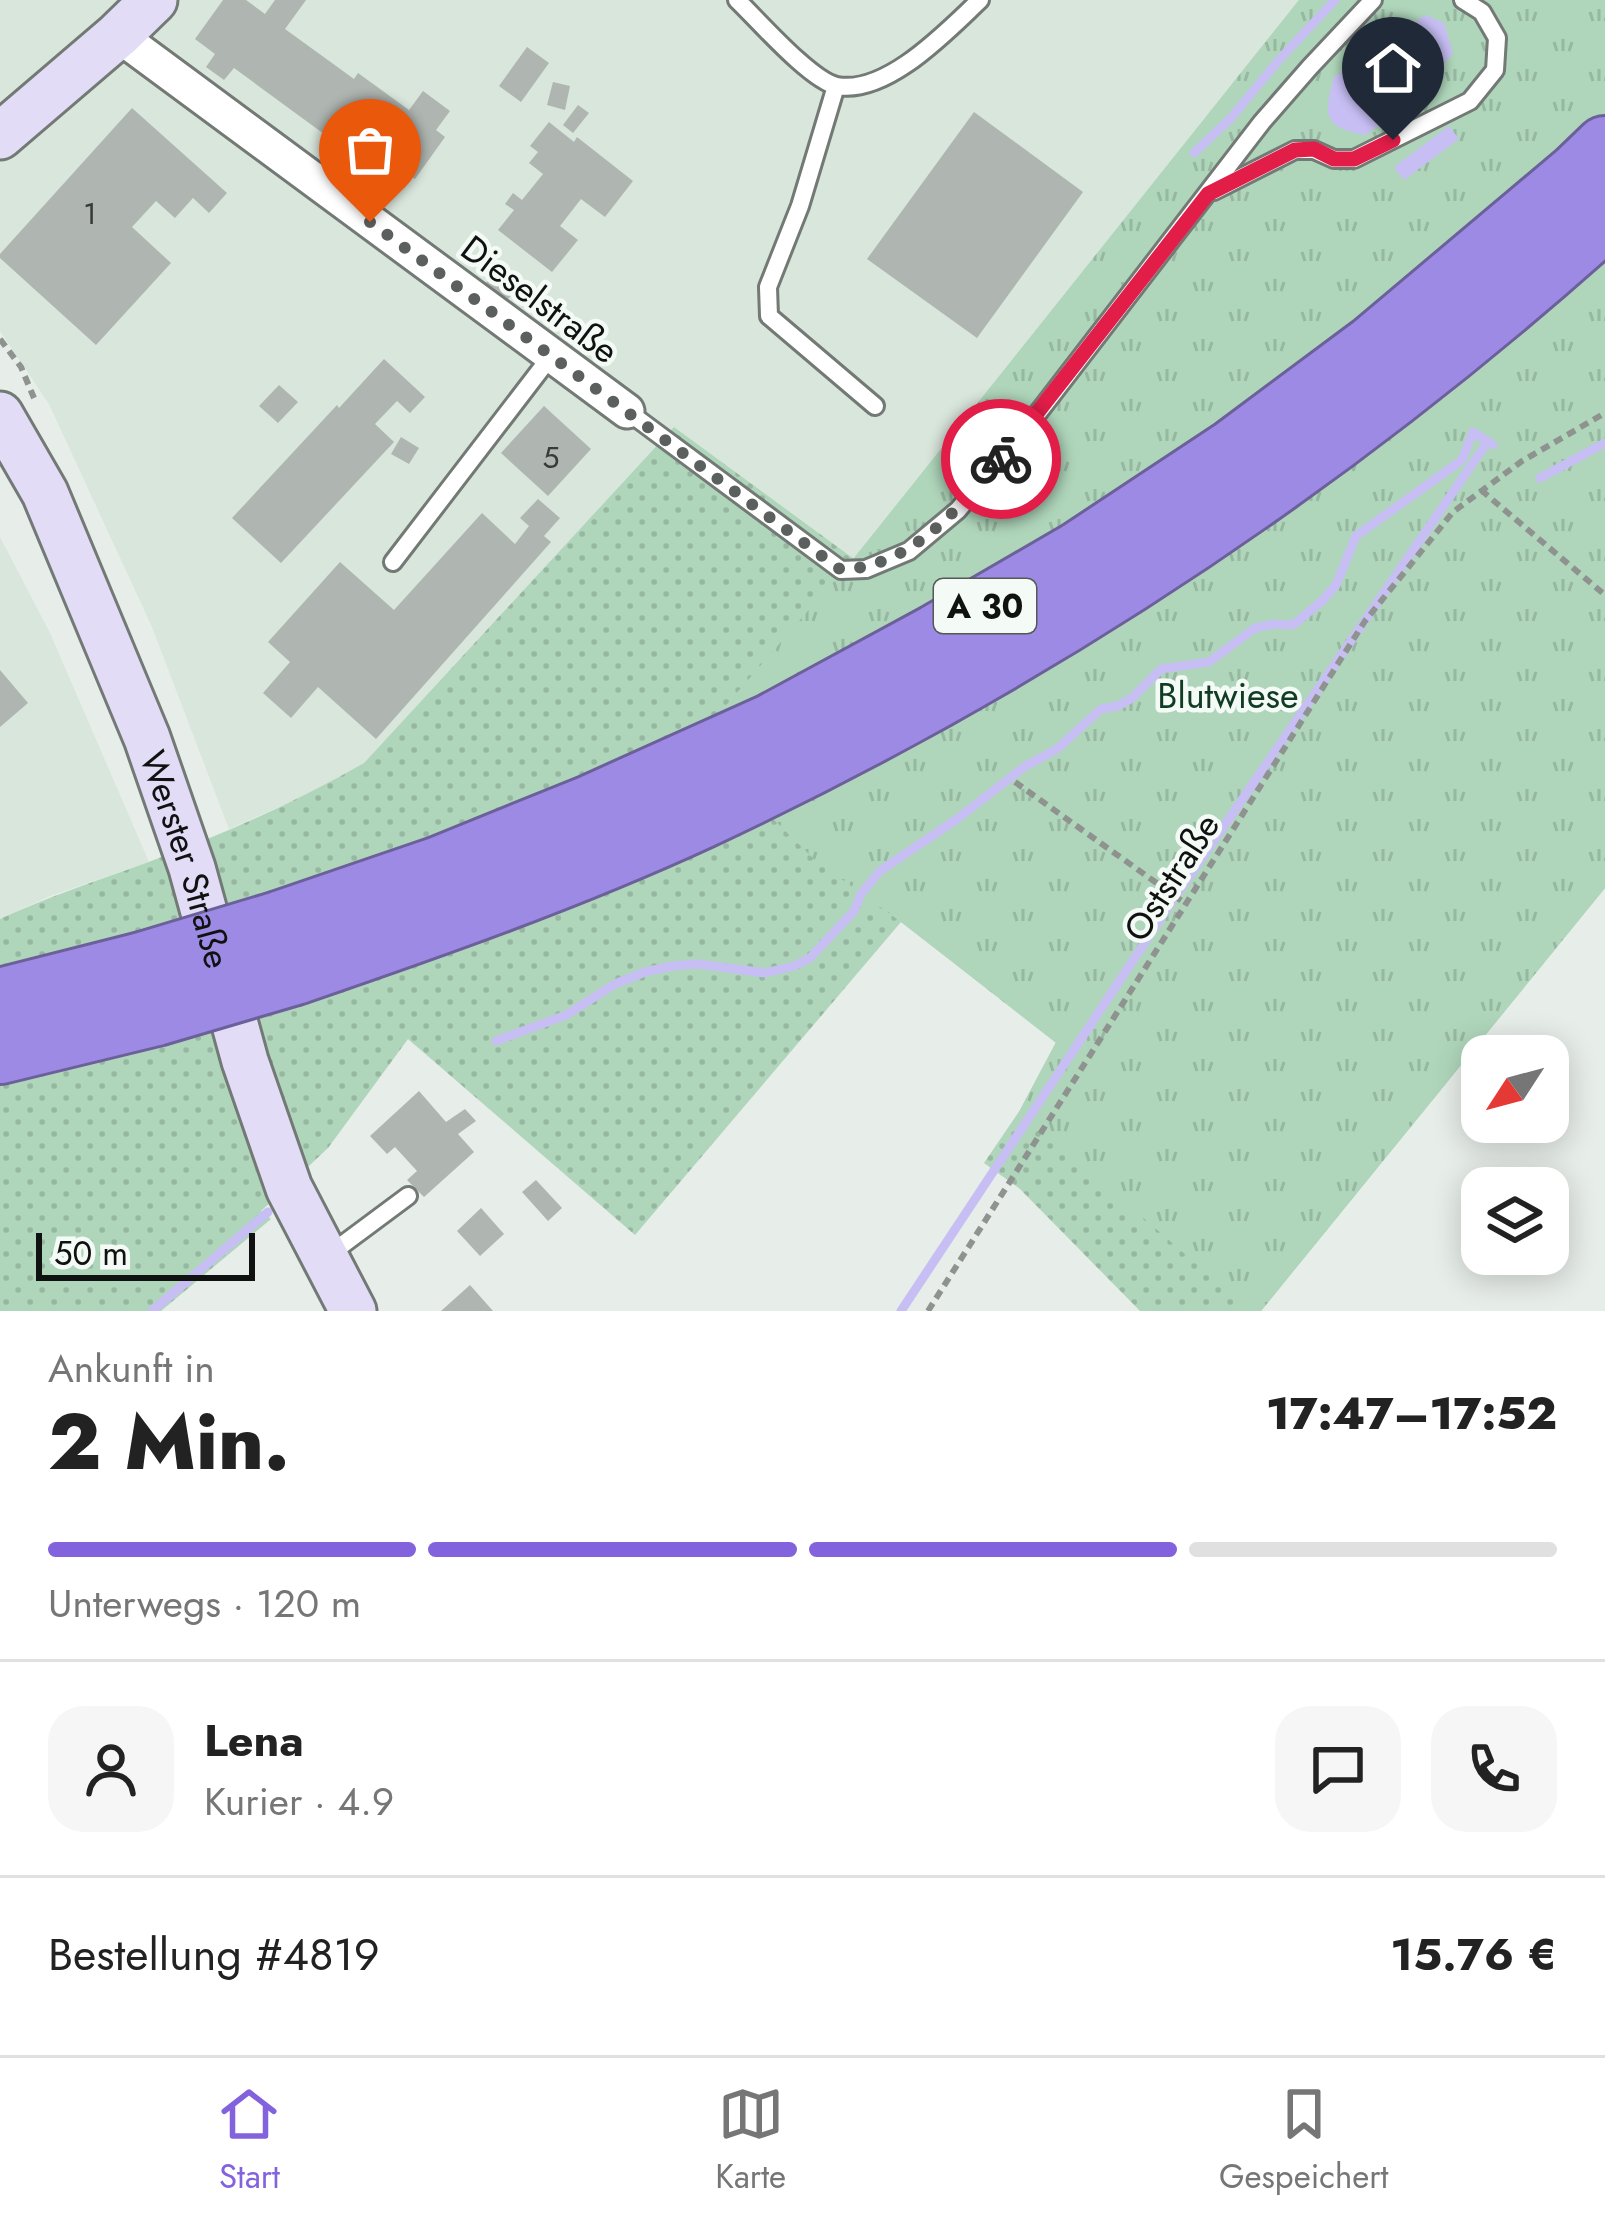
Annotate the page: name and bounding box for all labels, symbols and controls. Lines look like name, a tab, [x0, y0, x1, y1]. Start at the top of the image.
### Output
pin	[1342, 17, 1444, 140]
icon: home	[1360, 35, 1426, 101]
pin	[319, 99, 421, 222]
icon: bag	[337, 117, 403, 183]
house number: 1	[83, 192, 97, 235]
street label: Dieselstraße	[450, 222, 630, 376]
courier	[941, 399, 1061, 519]
icon: bike	[968, 426, 1034, 492]
house number: 5	[543, 436, 559, 479]
road number: A 30	[934, 579, 1036, 633]
park label: Blutwiese	[1157, 669, 1299, 721]
street label: Werster Straße	[127, 743, 244, 974]
street label: Oststraße	[1110, 803, 1232, 951]
north arrow	[1461, 1035, 1569, 1143]
map controls	[1461, 1035, 1569, 1275]
button: layers	[1461, 1167, 1569, 1275]
scale bar	[36, 1227, 255, 1280]
text: 50 m	[54, 1230, 128, 1277]
text: Ankunft in	[48, 1340, 215, 1397]
text: 17:47–17:52	[1266, 1381, 1557, 1446]
text: 2 Min.	[48, 1386, 290, 1498]
text: Unterwegs · 120 m	[48, 1575, 361, 1632]
button: person	[48, 1706, 174, 1832]
button: chat	[1275, 1706, 1401, 1832]
button: phone	[1431, 1706, 1557, 1832]
text: Lena	[204, 1708, 304, 1773]
text: Kurier · 4.9	[204, 1773, 394, 1830]
text: Bestellung #4819	[48, 1922, 380, 1987]
text: 15.76 €	[1390, 1922, 1557, 1987]
tab: Start	[216, 2081, 282, 2200]
tab: Karte	[715, 2081, 786, 2200]
tab: Gespeichert	[1219, 2081, 1389, 2200]

